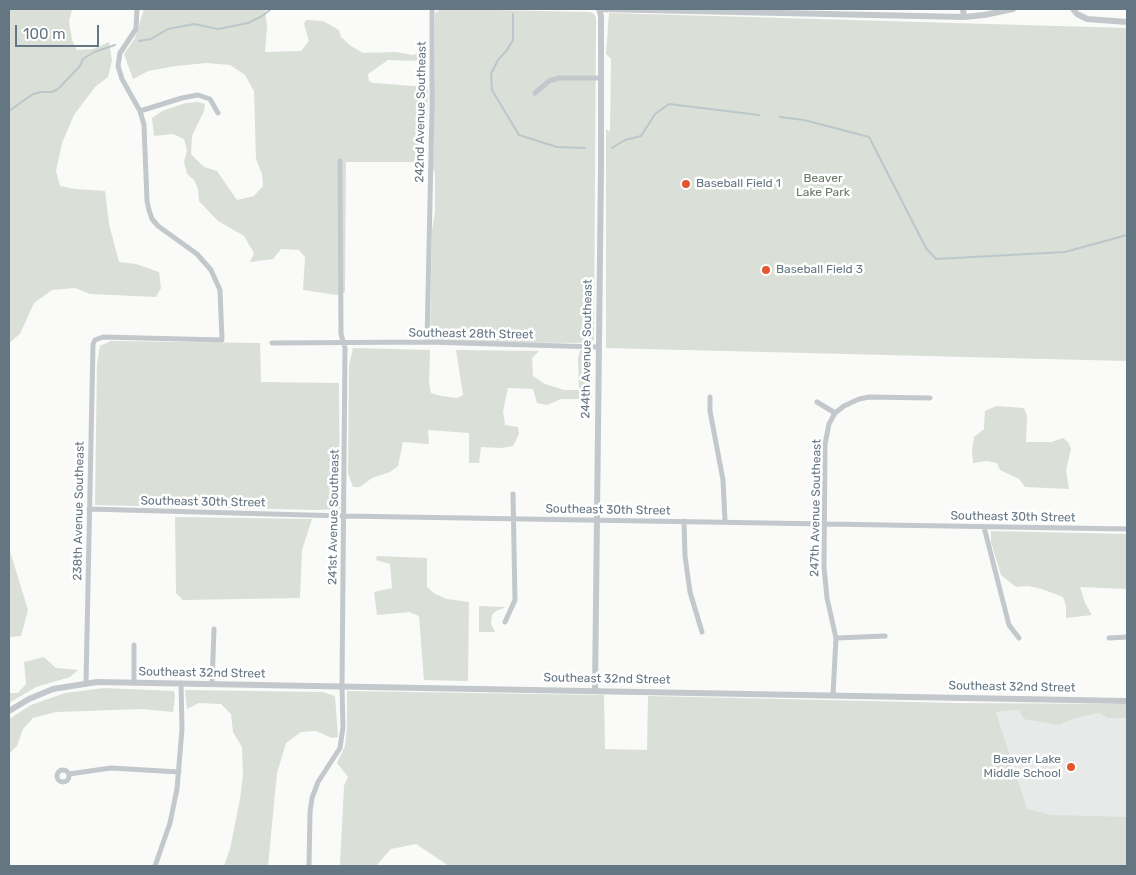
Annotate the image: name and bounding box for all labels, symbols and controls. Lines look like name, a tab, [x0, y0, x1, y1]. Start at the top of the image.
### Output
scale bar	[18, 15, 101, 47]
text: 100 m	[23, 25, 65, 43]
street label: 242nd Avenue Southeast	[413, 41, 429, 183]
park label: Beaver Lake Park	[796, 172, 850, 200]
place label: Baseball Field 1	[696, 177, 781, 191]
marker: Baseball Field 1	[680, 178, 692, 190]
place label: Baseball Field 3	[776, 263, 863, 277]
marker: Baseball Field 3	[760, 264, 772, 276]
street label: 244th Avenue Southeast	[579, 279, 595, 419]
street label: Southeast 28th Street	[408, 326, 534, 342]
street label: 247th Avenue Southeast	[808, 439, 824, 577]
street label: 238th Avenue Southeast	[71, 441, 87, 581]
street label: 241st Avenue Southeast	[326, 449, 342, 585]
street label: Southeast 30th Street	[140, 494, 266, 510]
street label: Southeast 30th Street	[545, 502, 671, 518]
street label: Southeast 30th Street	[950, 509, 1076, 525]
street label: Southeast 32nd Street	[138, 665, 266, 681]
street label: Southeast 32nd Street	[543, 671, 671, 687]
street label: Southeast 32nd Street	[948, 679, 1076, 695]
place label: Beaver Lake Middle School	[984, 753, 1061, 781]
marker: Beaver Lake Middle School	[1065, 761, 1077, 773]

